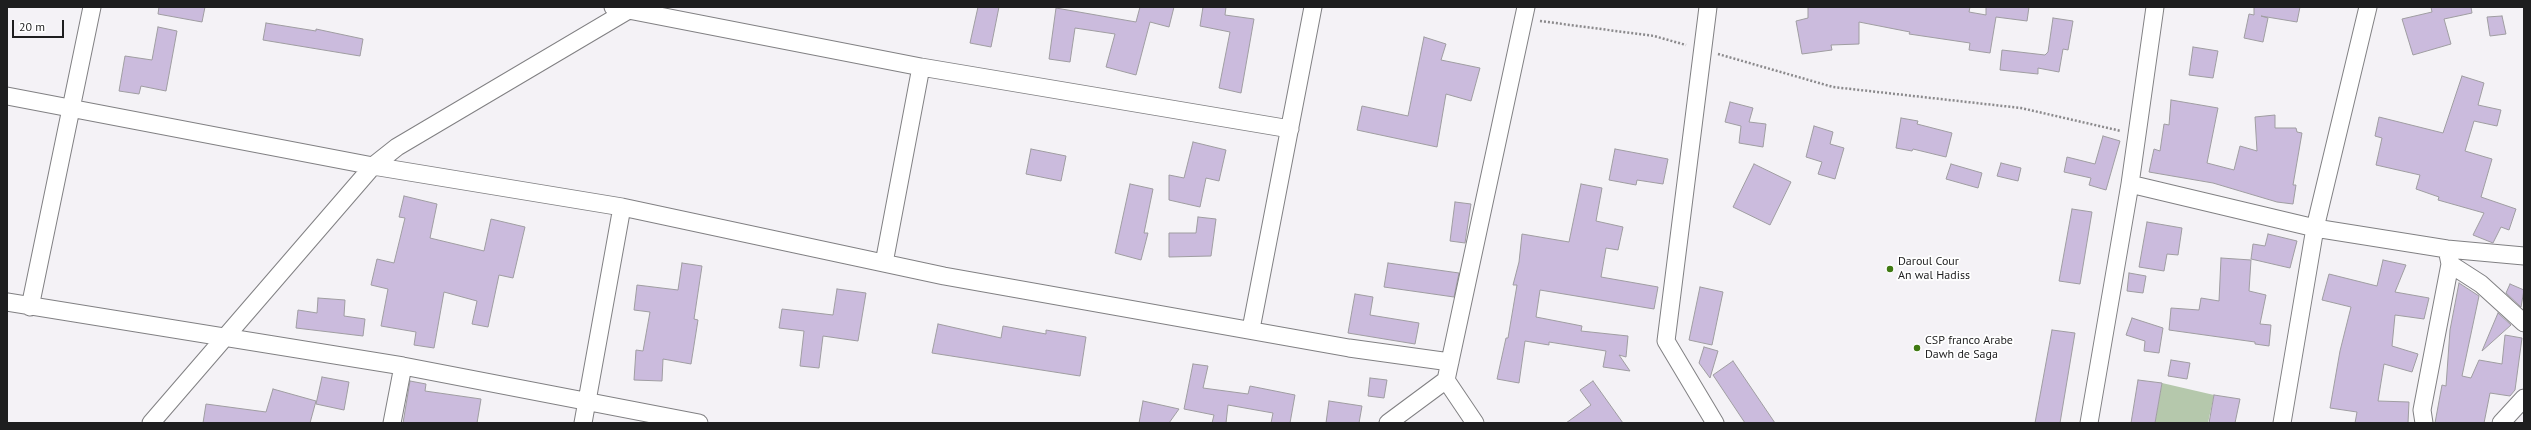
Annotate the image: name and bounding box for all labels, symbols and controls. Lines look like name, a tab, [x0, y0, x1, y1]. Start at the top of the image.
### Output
scale bar	[14, 12, 66, 38]
text: 20 m	[19, 19, 45, 34]
place label: Daroul Cour An wal Hadiss	[1898, 255, 1970, 283]
marker: Daroul Cour An wal Hadiss	[1885, 264, 1895, 274]
place label: CSP franco Arabe Dawh de Saga	[1925, 334, 2013, 362]
marker: CSP franco Arabe Dawh de Saga	[1912, 343, 1922, 353]

